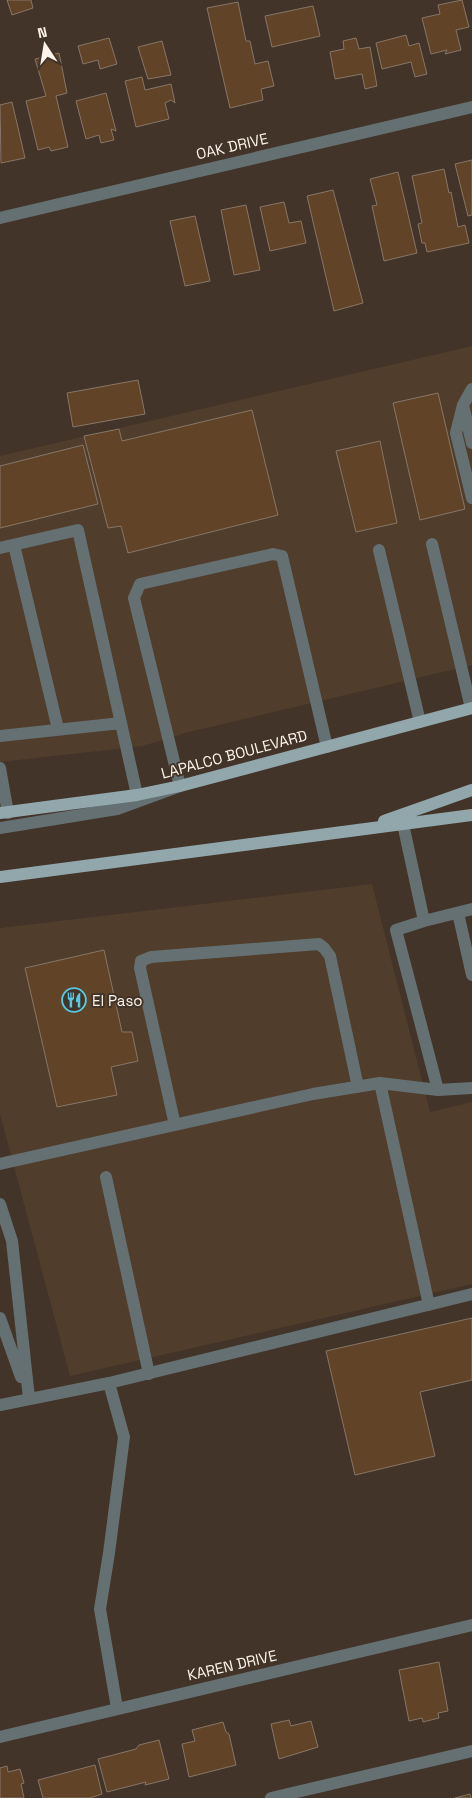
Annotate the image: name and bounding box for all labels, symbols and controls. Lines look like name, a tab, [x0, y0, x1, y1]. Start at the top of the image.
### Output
north arrow	[20, 20, 70, 70]
text: N	[36, 23, 49, 42]
street label: OAK DRIVE	[194, 129, 270, 163]
street label: LAPALCO BOULEVARD	[159, 725, 309, 783]
restaurant icon: El Paso	[61, 987, 87, 1013]
place label: El Paso	[92, 991, 143, 1010]
street label: KAREN DRIVE	[185, 1645, 279, 1685]

